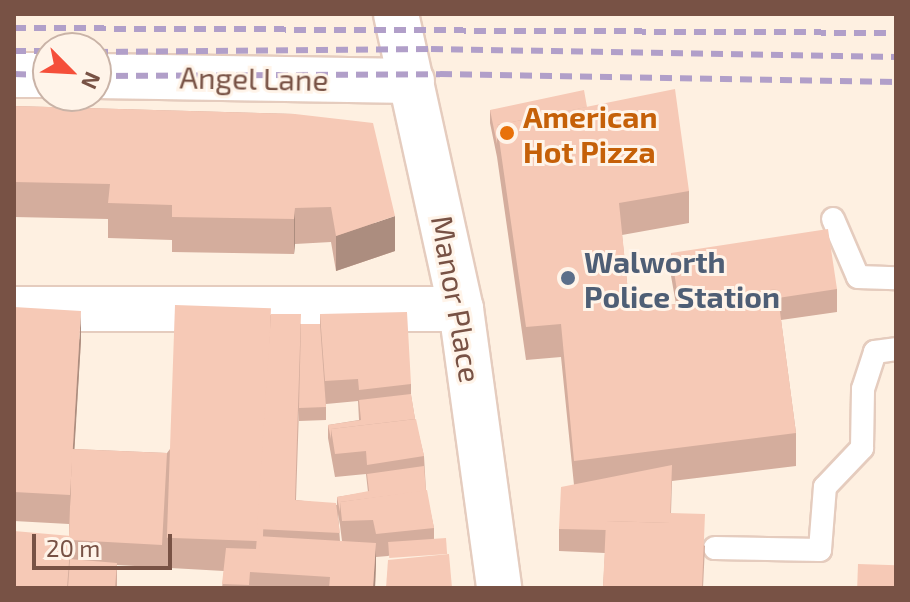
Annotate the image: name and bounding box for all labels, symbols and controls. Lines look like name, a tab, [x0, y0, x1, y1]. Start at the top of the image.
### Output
north arrow	[32, 32, 112, 112]
street label: Angel Lane	[179, 59, 329, 97]
text: N	[77, 68, 107, 93]
place label: American Hot Pizza	[523, 98, 657, 168]
marker: American Hot Pizza	[498, 124, 516, 142]
street label: Manor Place	[425, 212, 489, 386]
place label: Walworth Police Station	[584, 243, 780, 314]
marker: Walworth Police Station	[559, 269, 577, 287]
scale bar	[36, 518, 176, 568]
text: 20 m	[46, 533, 100, 562]

